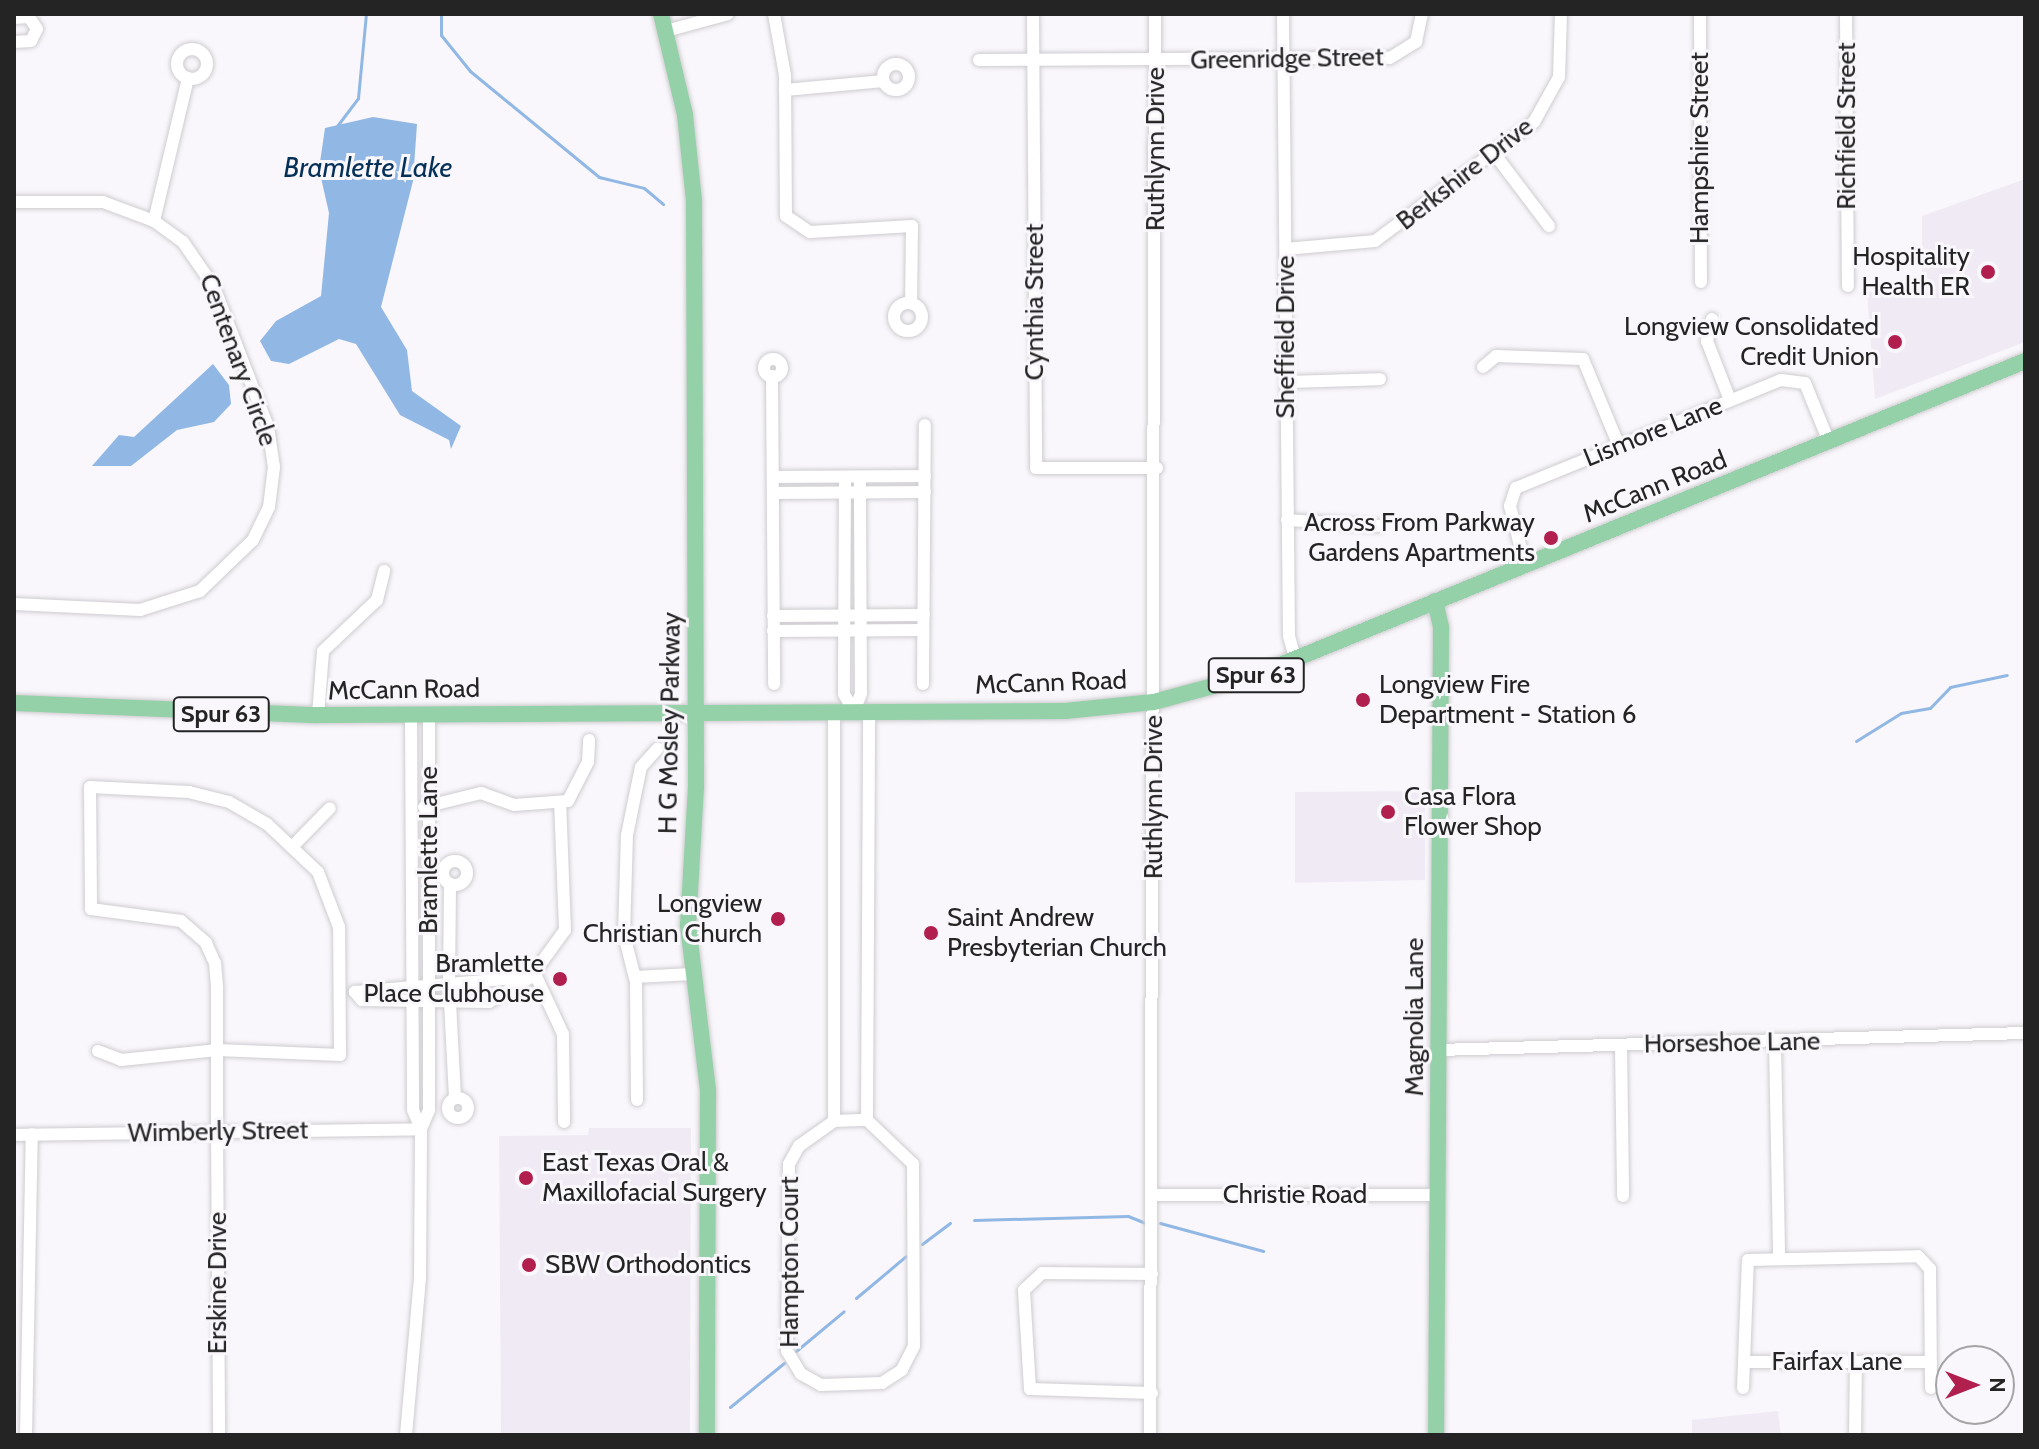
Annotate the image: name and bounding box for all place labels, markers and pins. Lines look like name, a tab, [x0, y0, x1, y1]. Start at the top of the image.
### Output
place label: Hospitality Health ER	[1852, 241, 1970, 302]
marker: Hospitality Health ER	[1977, 261, 1999, 283]
place label: Longview Consolidated Credit Union	[1624, 311, 1879, 372]
marker: Longview Consolidated Credit Union	[1886, 333, 1904, 351]
place label: Across From Parkway Gardens Apartments	[1304, 507, 1535, 568]
marker: Across From Parkway Gardens Apartments	[1542, 529, 1560, 547]
place label: Longview Fire Department - Station 6	[1379, 669, 1636, 730]
marker: Longview Fire Department - Station 6	[1354, 691, 1372, 709]
place label: Casa Flora Flower Shop	[1404, 781, 1542, 842]
marker: Casa Flora Flower Shop	[1379, 803, 1397, 821]
place label: Longview Christian Church	[583, 888, 762, 950]
place label: Saint Andrew Presbyterian Church	[947, 902, 1167, 964]
marker: Longview Christian Church	[769, 910, 787, 928]
marker: Saint Andrew Presbyterian Church	[922, 924, 940, 942]
place label: Bramlette Place Clubhouse	[364, 948, 544, 1010]
marker: Bramlette Place Clubhouse	[551, 970, 569, 988]
place label: East Texas Oral & Maxillofacial Surgery	[542, 1147, 767, 1208]
marker: East Texas Oral & Maxillofacial Surgery	[517, 1169, 535, 1187]
place label: SBW Orthodontics	[545, 1249, 751, 1281]
marker: SBW Orthodontics	[520, 1256, 538, 1274]

